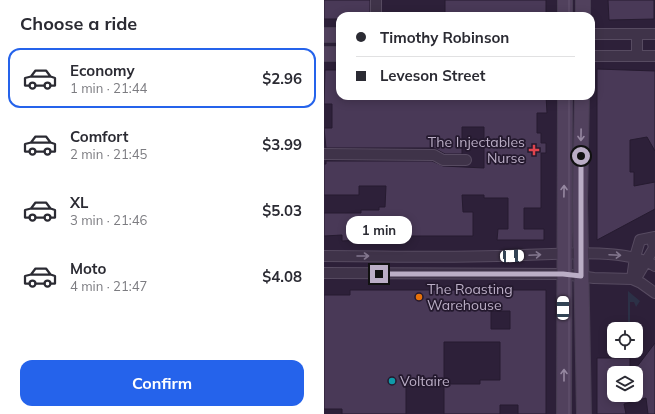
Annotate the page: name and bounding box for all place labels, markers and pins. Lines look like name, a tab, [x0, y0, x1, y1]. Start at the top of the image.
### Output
place label: The Injectables Nurse	[428, 133, 525, 167]
marker: The Injectables Nurse	[528, 144, 540, 156]
place label: The Roasting Warehouse	[427, 280, 513, 314]
marker: The Roasting Warehouse	[414, 292, 424, 302]
place label: Voltaire	[400, 372, 450, 390]
marker: Voltaire	[387, 376, 397, 386]

